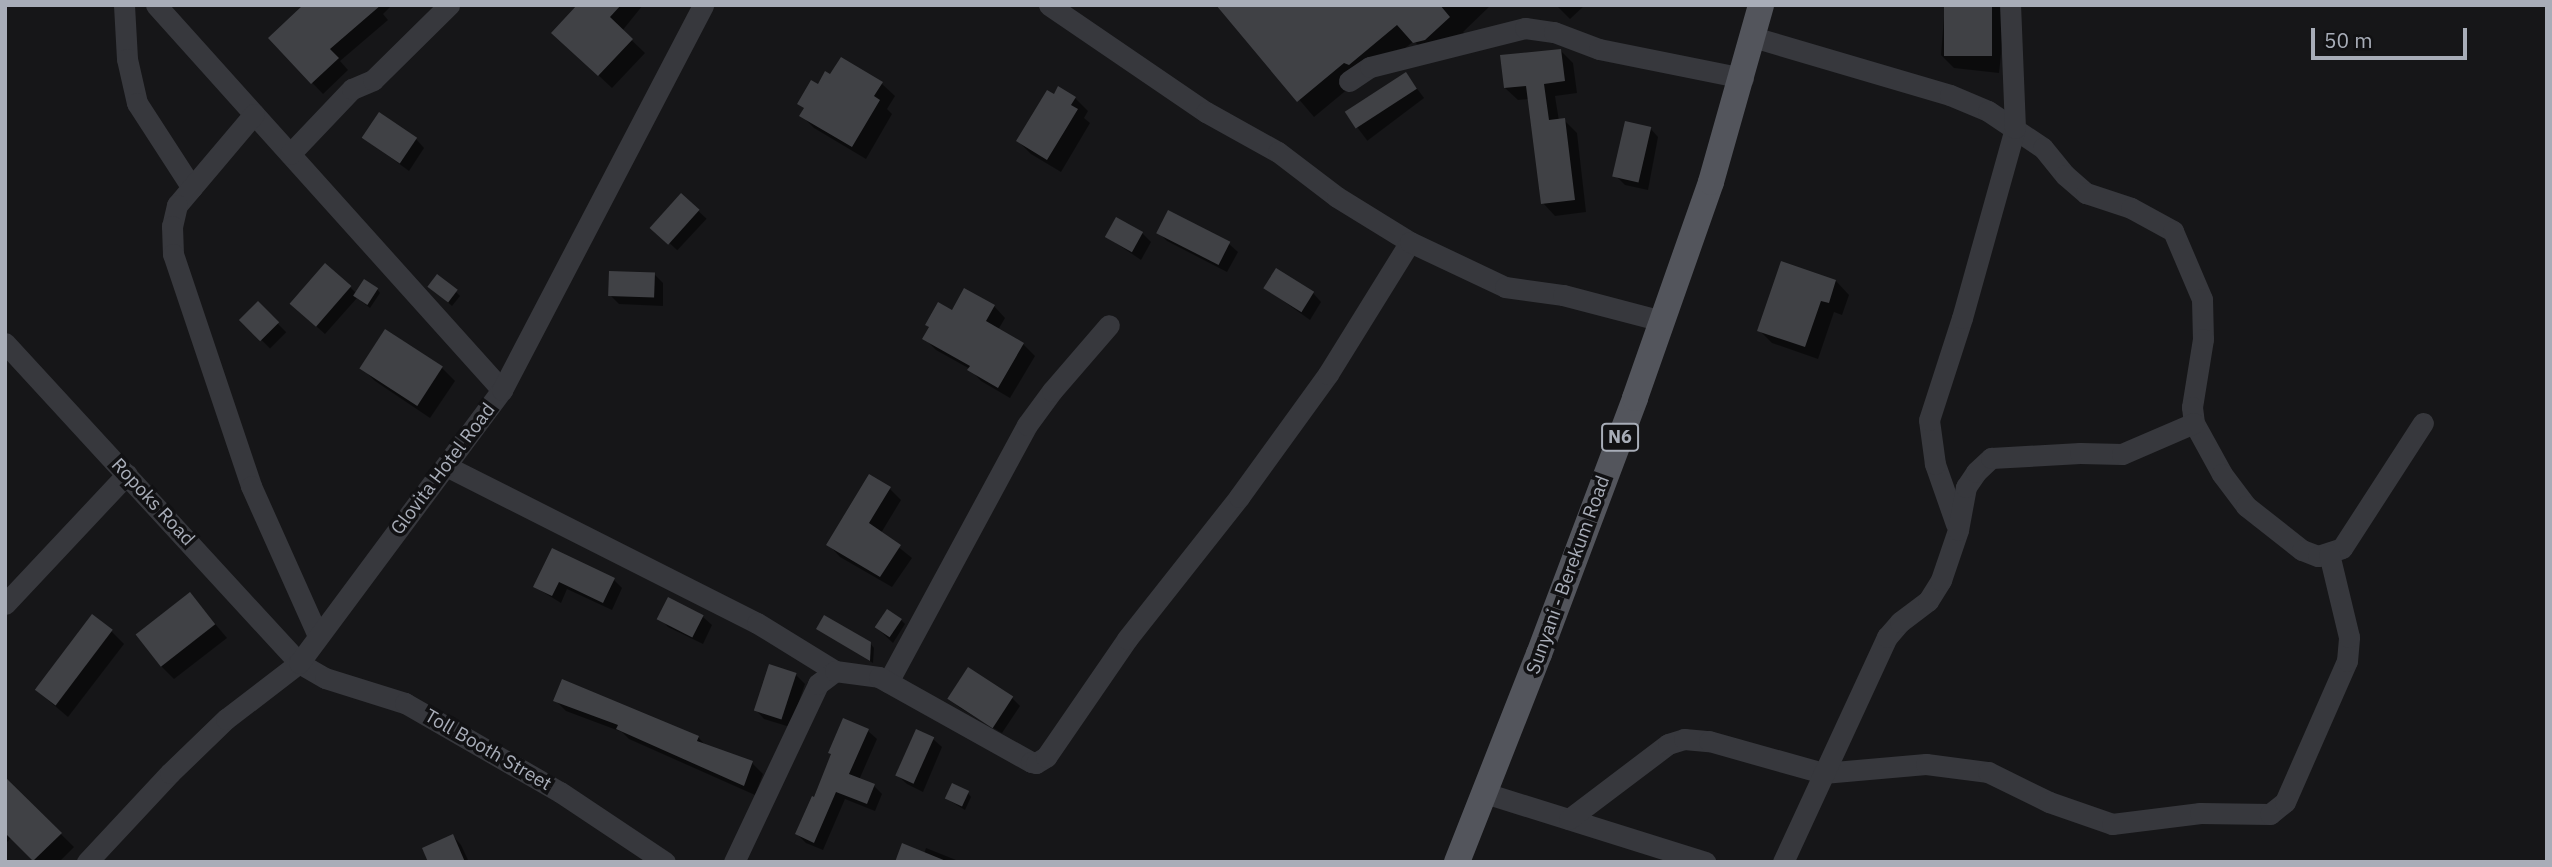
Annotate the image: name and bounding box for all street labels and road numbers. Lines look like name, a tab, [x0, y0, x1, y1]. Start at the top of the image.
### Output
street label: Glovita Hotel Road	[386, 399, 500, 539]
road number: N6	[1601, 422, 1639, 452]
street label: Ropoks Road	[107, 453, 199, 551]
street label: Sunyani - Berekum Road	[1521, 473, 1615, 677]
street label: Toll Booth Street	[420, 704, 556, 796]

